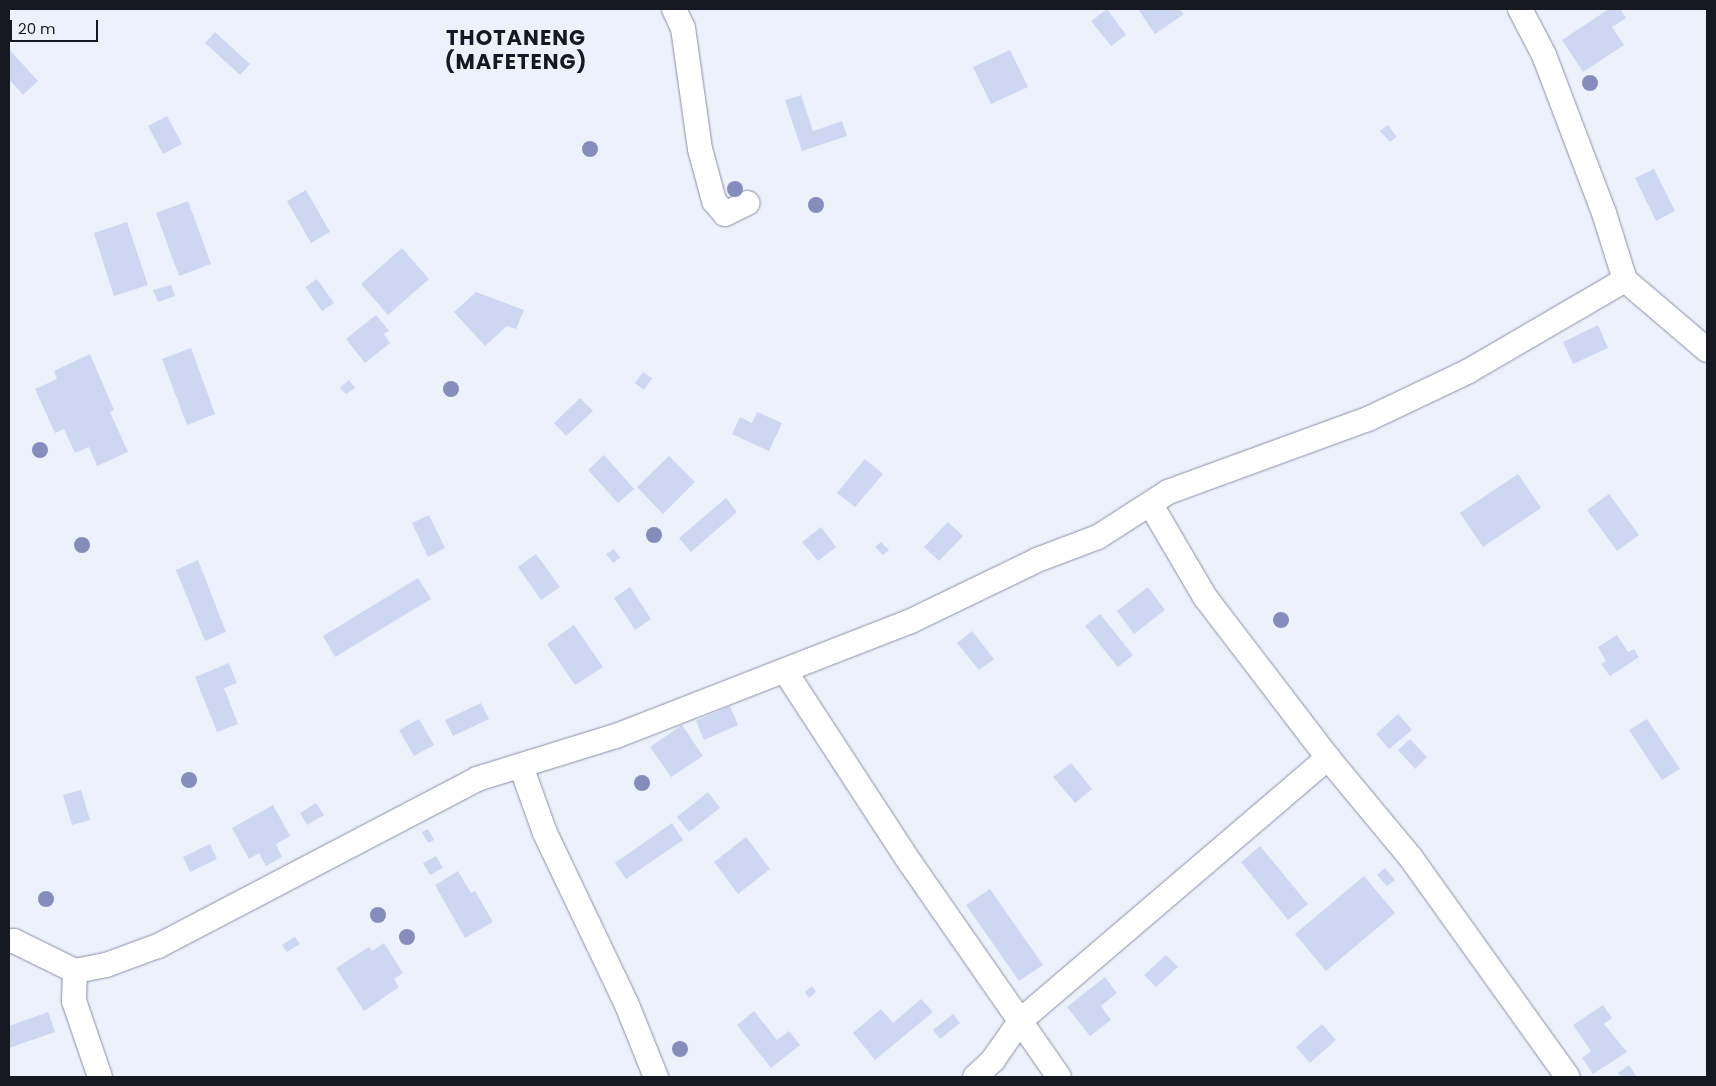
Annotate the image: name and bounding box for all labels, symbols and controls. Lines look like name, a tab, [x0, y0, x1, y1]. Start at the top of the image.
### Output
scale bar	[12, 10, 100, 42]
text: 20 m	[18, 18, 56, 39]
district label: THOTANENG (MAFETENG)	[443, 25, 589, 75]

